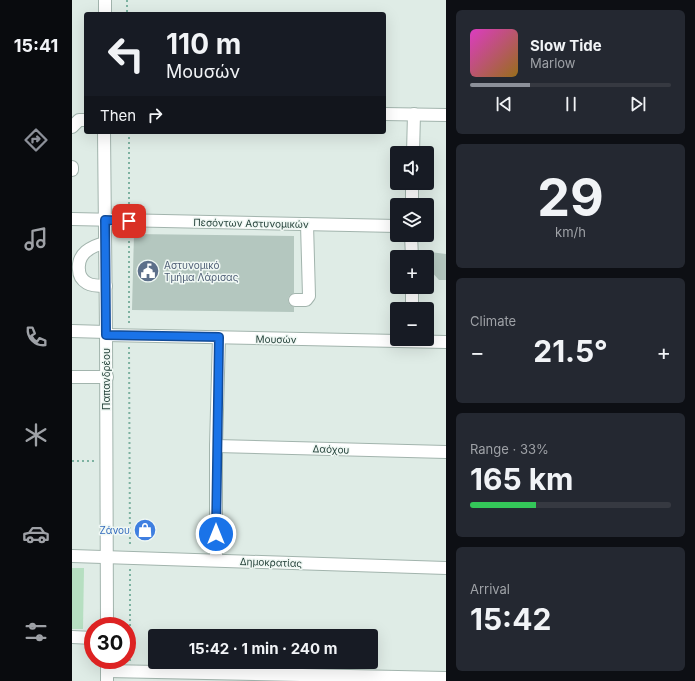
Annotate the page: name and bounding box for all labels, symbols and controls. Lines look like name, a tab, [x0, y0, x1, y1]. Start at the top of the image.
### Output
text: 110 m	[166, 27, 241, 61]
icon: left	[100, 28, 152, 80]
text: 15:41	[14, 35, 58, 56]
text: Slow Tide	[530, 36, 602, 55]
text: Marlow	[530, 55, 576, 71]
text: Μουσών	[166, 61, 240, 82]
icon: previous	[493, 93, 515, 115]
icon: pause	[560, 93, 582, 115]
icon: next	[627, 93, 649, 115]
icon: right	[144, 104, 166, 126]
text: Then	[100, 106, 136, 125]
icon: directions	[22, 126, 50, 154]
map controls	[390, 146, 434, 346]
button: sound	[390, 146, 434, 190]
text: 29	[537, 166, 604, 229]
button: layers	[390, 198, 434, 242]
pin	[112, 204, 146, 238]
icon: arrive	[118, 210, 140, 232]
street label: Πεσόντων Αστυνομικών	[193, 216, 309, 230]
text: km/h	[555, 224, 586, 240]
icon: music	[22, 225, 50, 253]
button: +	[390, 250, 434, 294]
public building icon: Αστυνομικό Τμήμα Λάρισας	[135, 258, 161, 284]
place label: Αστυνομικό Τμήμα Λάρισας	[164, 259, 239, 284]
button: −	[390, 302, 434, 346]
text: Climate	[470, 313, 516, 329]
icon: phone	[22, 323, 50, 351]
street label: Μουσών	[255, 333, 297, 345]
text: 21.5°	[533, 333, 608, 369]
text: −	[470, 339, 485, 365]
text: +	[656, 339, 671, 365]
street label: Παπανδρέου	[100, 348, 112, 410]
icon: climate	[22, 421, 50, 449]
text: Range · 33%	[470, 441, 549, 457]
street label: Δαόχου	[312, 442, 350, 456]
text: 165 km	[470, 461, 573, 497]
position arrow	[195, 513, 237, 555]
shop icon: Ζάνου	[132, 517, 158, 543]
icon: car	[22, 520, 50, 548]
place label: Ζάνου	[99, 524, 130, 536]
street label: Δημοκρατίας	[240, 555, 303, 570]
text: Arrival	[470, 581, 510, 597]
text: 15:42	[470, 601, 551, 637]
speed limit sign: 30	[84, 617, 136, 669]
icon: filters	[22, 618, 50, 646]
text: 15:42 · 1 min · 240 m	[189, 639, 337, 658]

